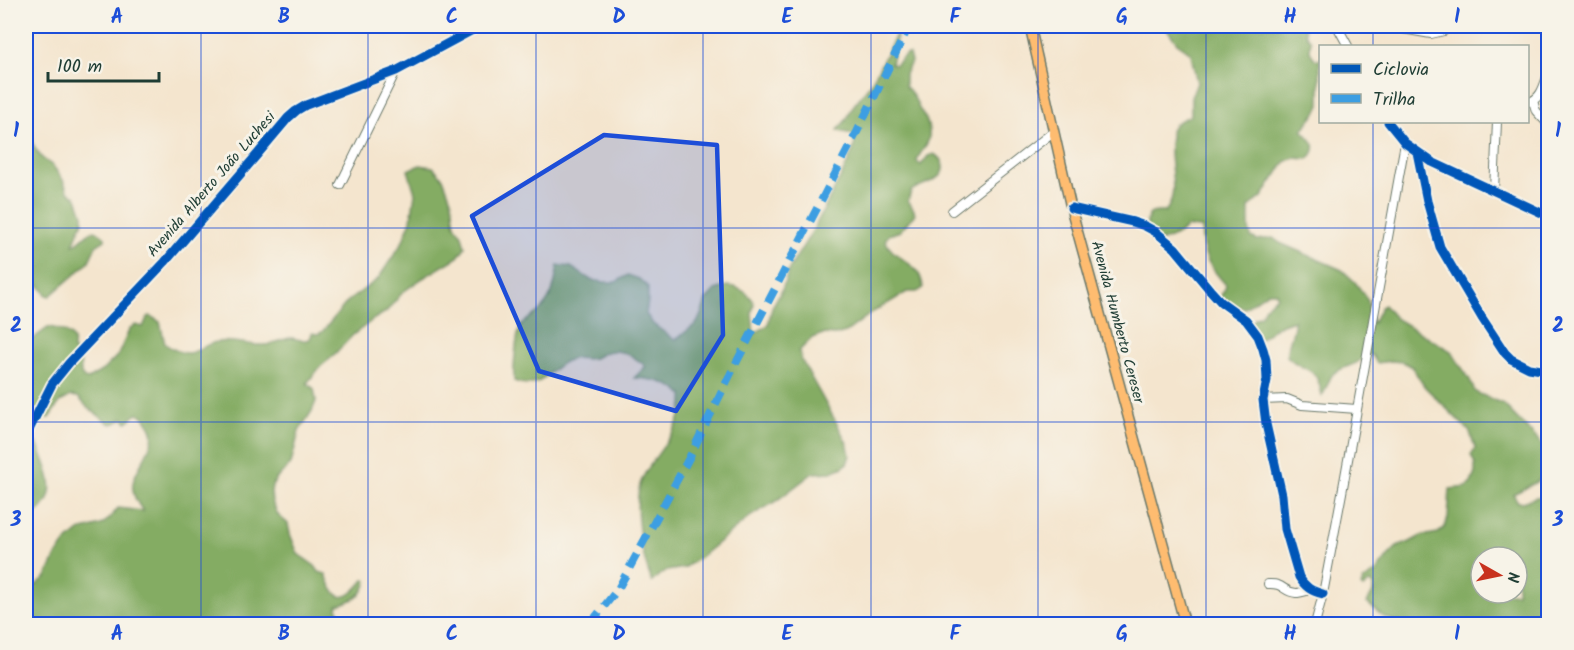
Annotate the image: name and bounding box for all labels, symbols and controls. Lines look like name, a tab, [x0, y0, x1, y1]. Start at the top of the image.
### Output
text: A	[111, 2, 123, 34]
text: B	[278, 2, 290, 34]
text: C	[446, 2, 458, 34]
text: D	[612, 2, 626, 34]
text: E	[781, 2, 793, 34]
text: F	[950, 2, 962, 34]
text: G	[1116, 2, 1128, 34]
text: H	[1283, 2, 1297, 34]
text: I	[1454, 2, 1460, 34]
scale bar	[48, 45, 159, 83]
legend	[1319, 45, 1529, 123]
text: 100 m	[57, 53, 102, 82]
text: Ciclovia	[1373, 56, 1429, 85]
text: Trilha	[1373, 86, 1415, 115]
street label: Avenida Alberto João Luchesi	[142, 106, 283, 263]
text: 1	[13, 116, 19, 148]
text: 1	[1555, 116, 1561, 148]
street label: Avenida Humberto Cereser	[1084, 238, 1151, 407]
text: 2	[10, 311, 22, 343]
text: 2	[1552, 311, 1564, 343]
text: 3	[10, 505, 22, 537]
text: 3	[1552, 505, 1564, 537]
north arrow	[1469, 545, 1529, 605]
text: N	[1499, 570, 1525, 584]
text: A	[111, 619, 123, 650]
text: B	[278, 619, 290, 650]
text: C	[446, 619, 458, 650]
text: D	[612, 619, 626, 650]
text: E	[781, 619, 793, 650]
text: F	[950, 619, 962, 650]
text: G	[1116, 619, 1128, 650]
text: H	[1283, 619, 1297, 650]
text: I	[1454, 619, 1460, 650]

